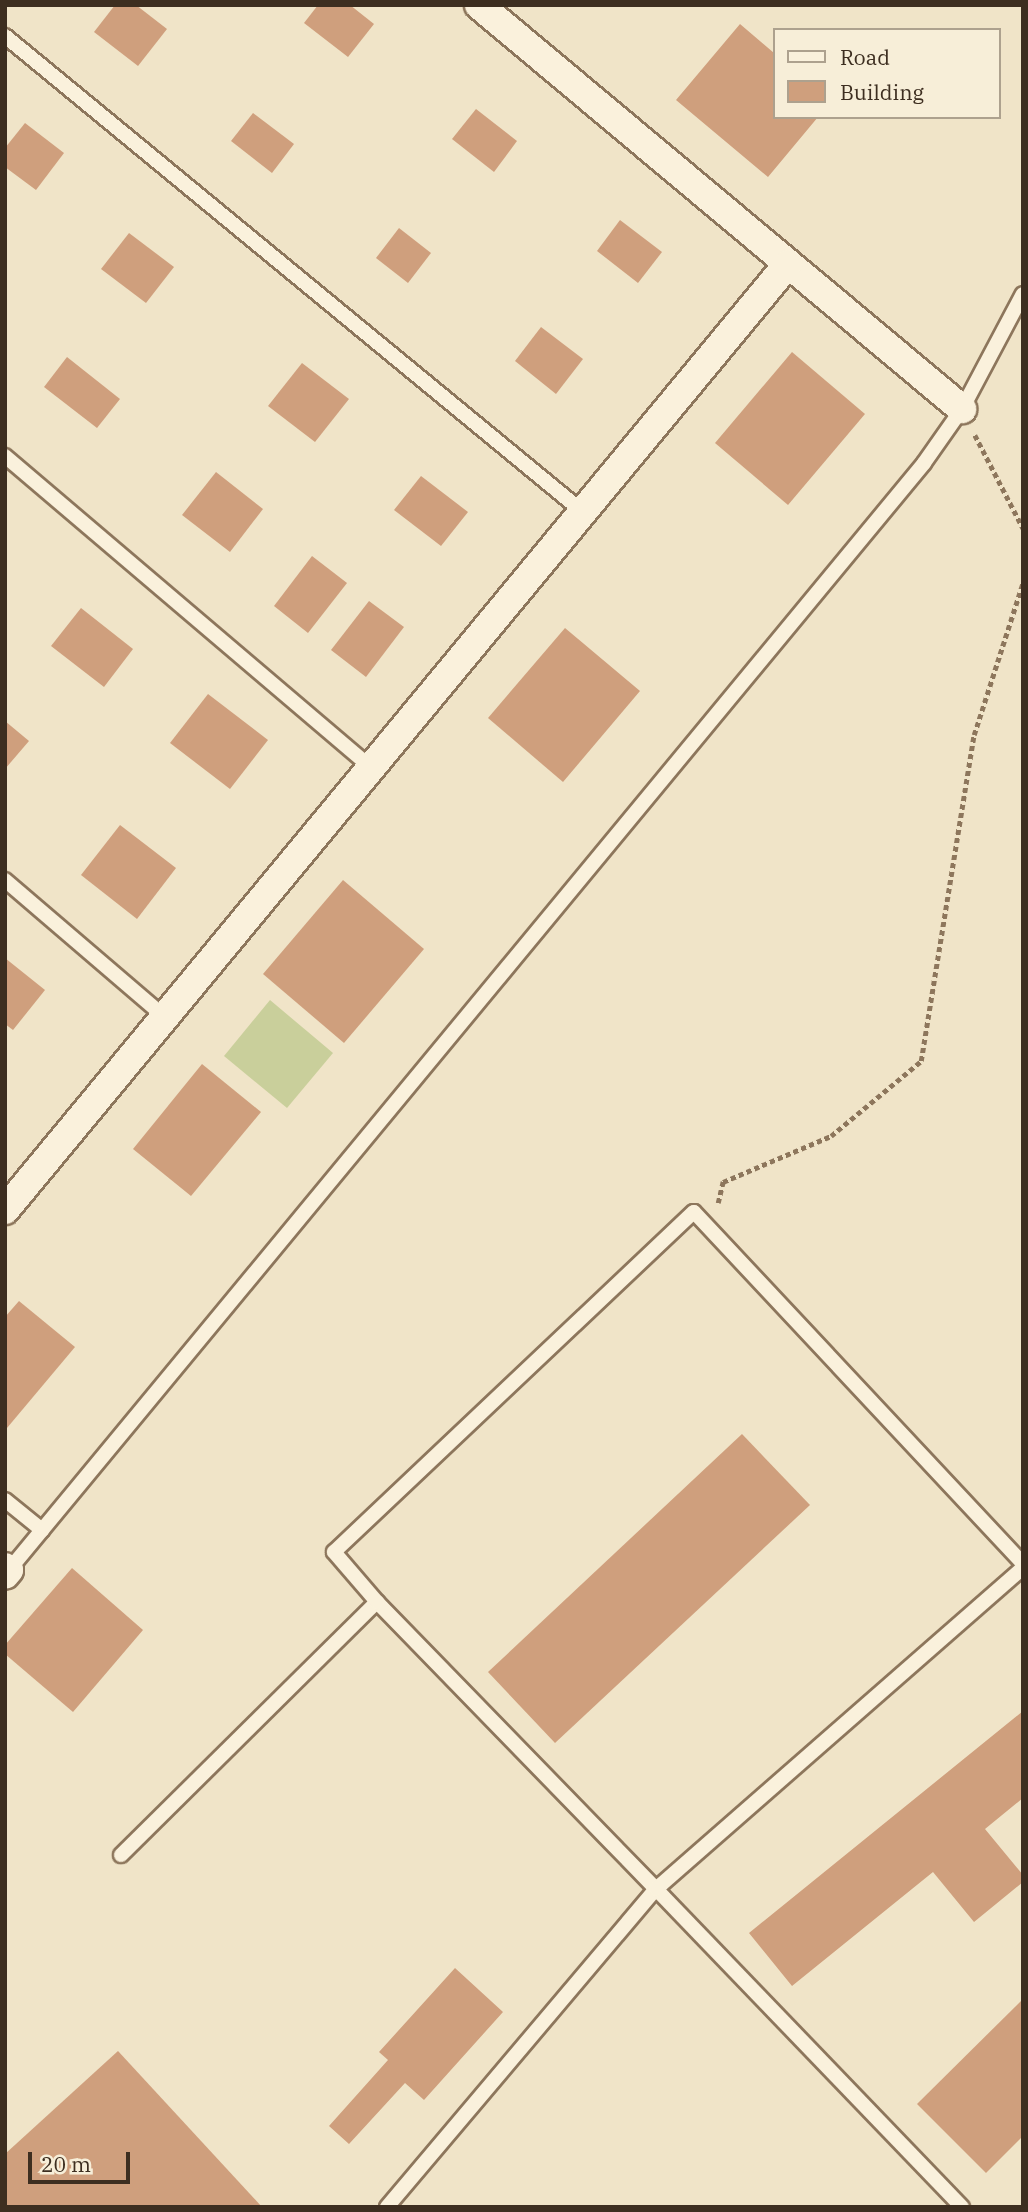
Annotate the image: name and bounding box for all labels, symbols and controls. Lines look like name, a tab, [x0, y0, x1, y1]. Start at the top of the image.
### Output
legend	[772, 28, 1000, 119]
text: Road	[840, 43, 890, 71]
text: Building	[840, 78, 924, 106]
scale bar	[32, 2138, 133, 2182]
text: 20 m	[41, 2150, 91, 2178]

